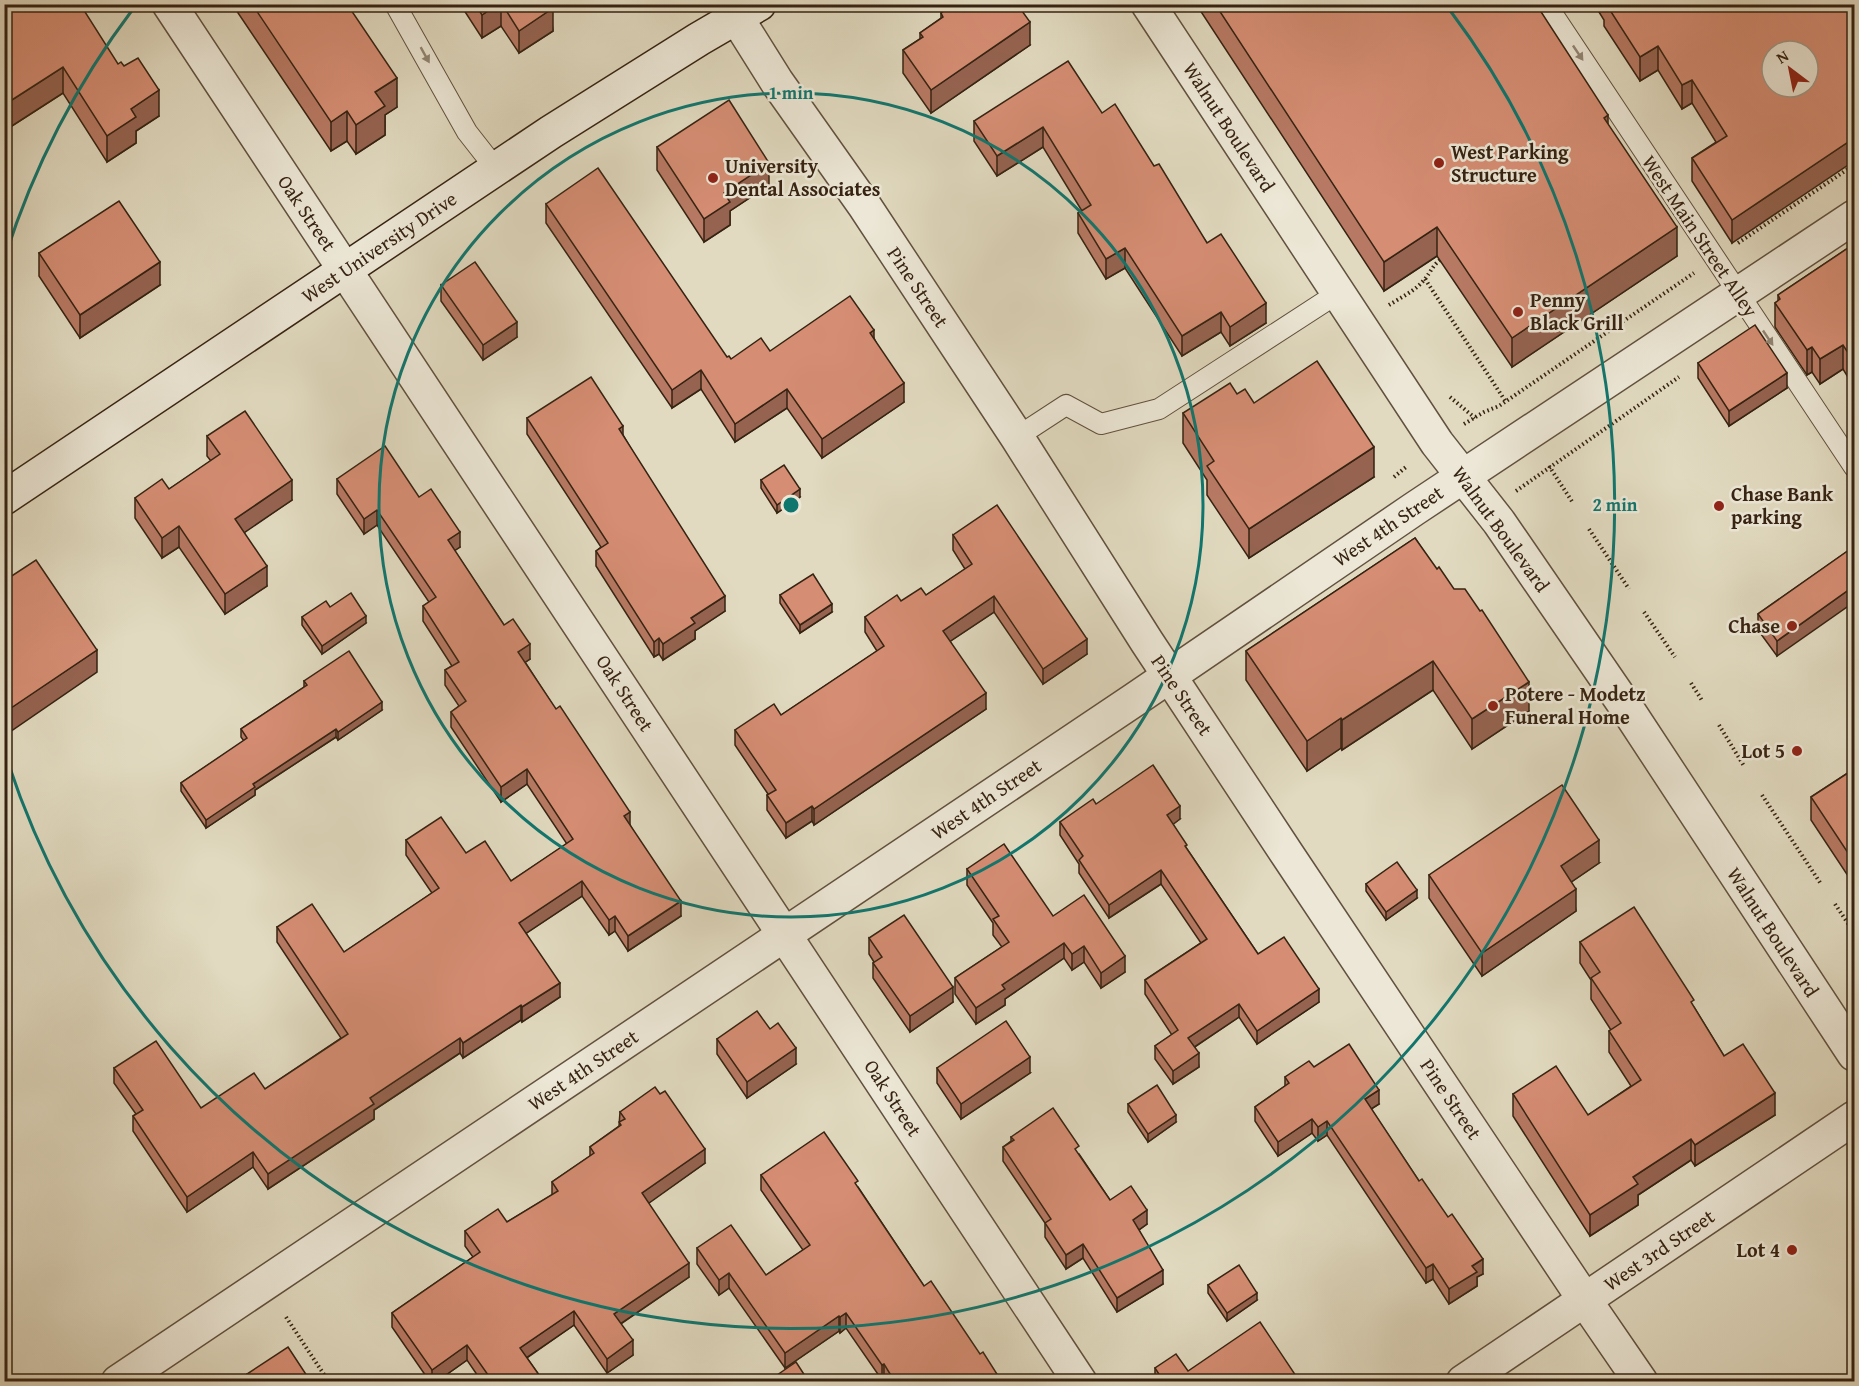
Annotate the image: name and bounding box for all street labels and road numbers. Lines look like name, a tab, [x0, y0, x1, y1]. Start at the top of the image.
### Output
street label: Walnut Boulevard	[1176, 56, 1283, 198]
street label: West Main Street Alley	[1635, 149, 1766, 323]
street label: Oak Street	[271, 169, 344, 257]
street label: West University Drive	[295, 184, 462, 309]
street label: Pine Street	[881, 240, 956, 333]
street label: Walnut Boulevard	[1446, 460, 1557, 598]
street label: West 4th Street	[1327, 478, 1449, 573]
street label: Oak Street	[590, 648, 661, 737]
street label: Pine Street	[1145, 648, 1220, 741]
street label: West 4th Street	[925, 751, 1047, 846]
street label: Walnut Boulevard	[1720, 861, 1827, 1003]
street label: West 4th Street	[522, 1022, 644, 1117]
street label: Pine Street	[1414, 1052, 1489, 1145]
street label: Oak Street	[858, 1053, 929, 1142]
street label: West 3rd Street	[1597, 1202, 1720, 1297]

